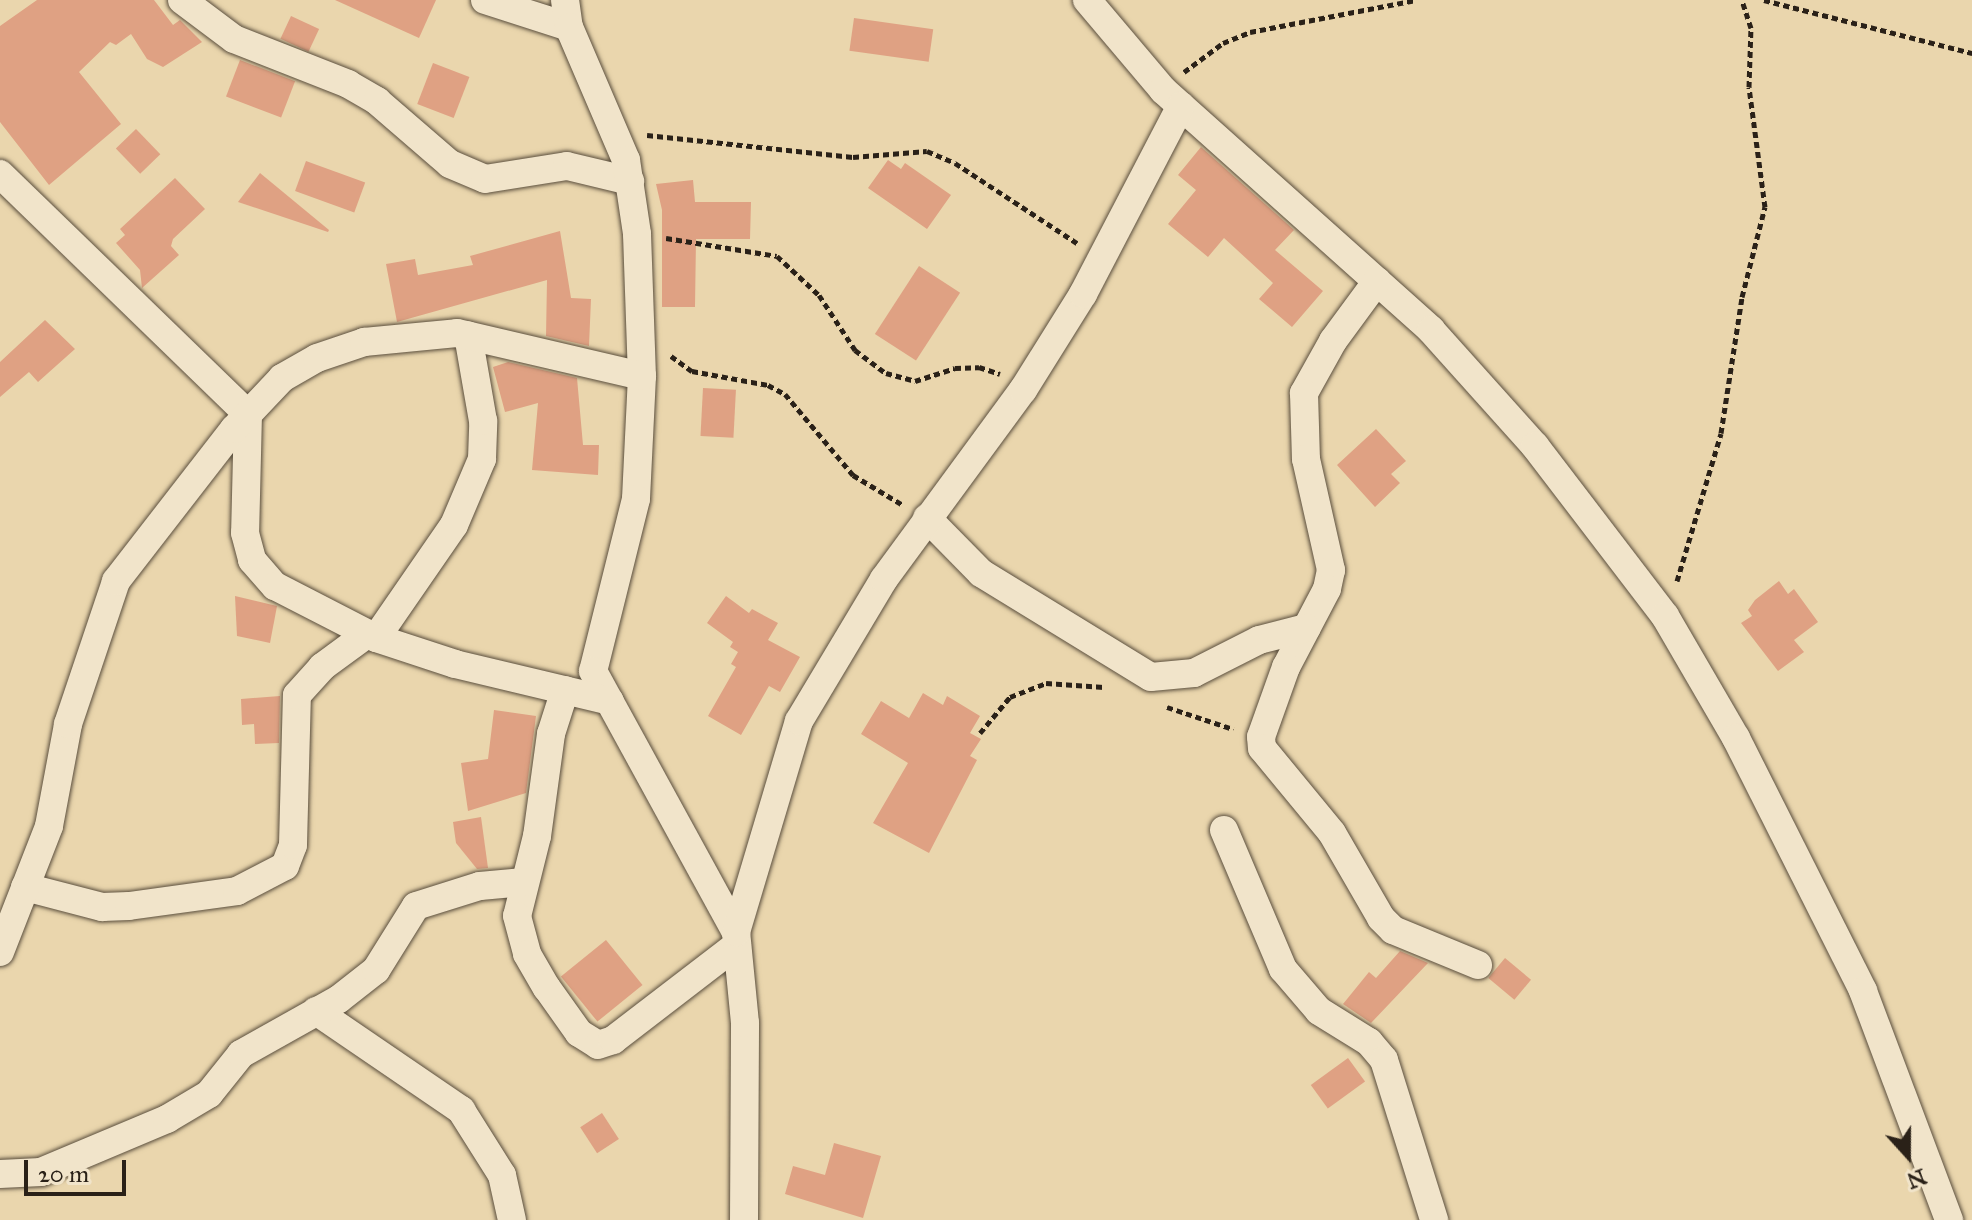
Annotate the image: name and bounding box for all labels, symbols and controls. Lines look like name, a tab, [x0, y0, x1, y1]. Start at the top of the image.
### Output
north arrow	[1868, 1116, 1948, 1196]
scale bar	[28, 1144, 130, 1194]
text: 20 m	[38, 1159, 89, 1189]
text: N	[1903, 1163, 1930, 1195]

